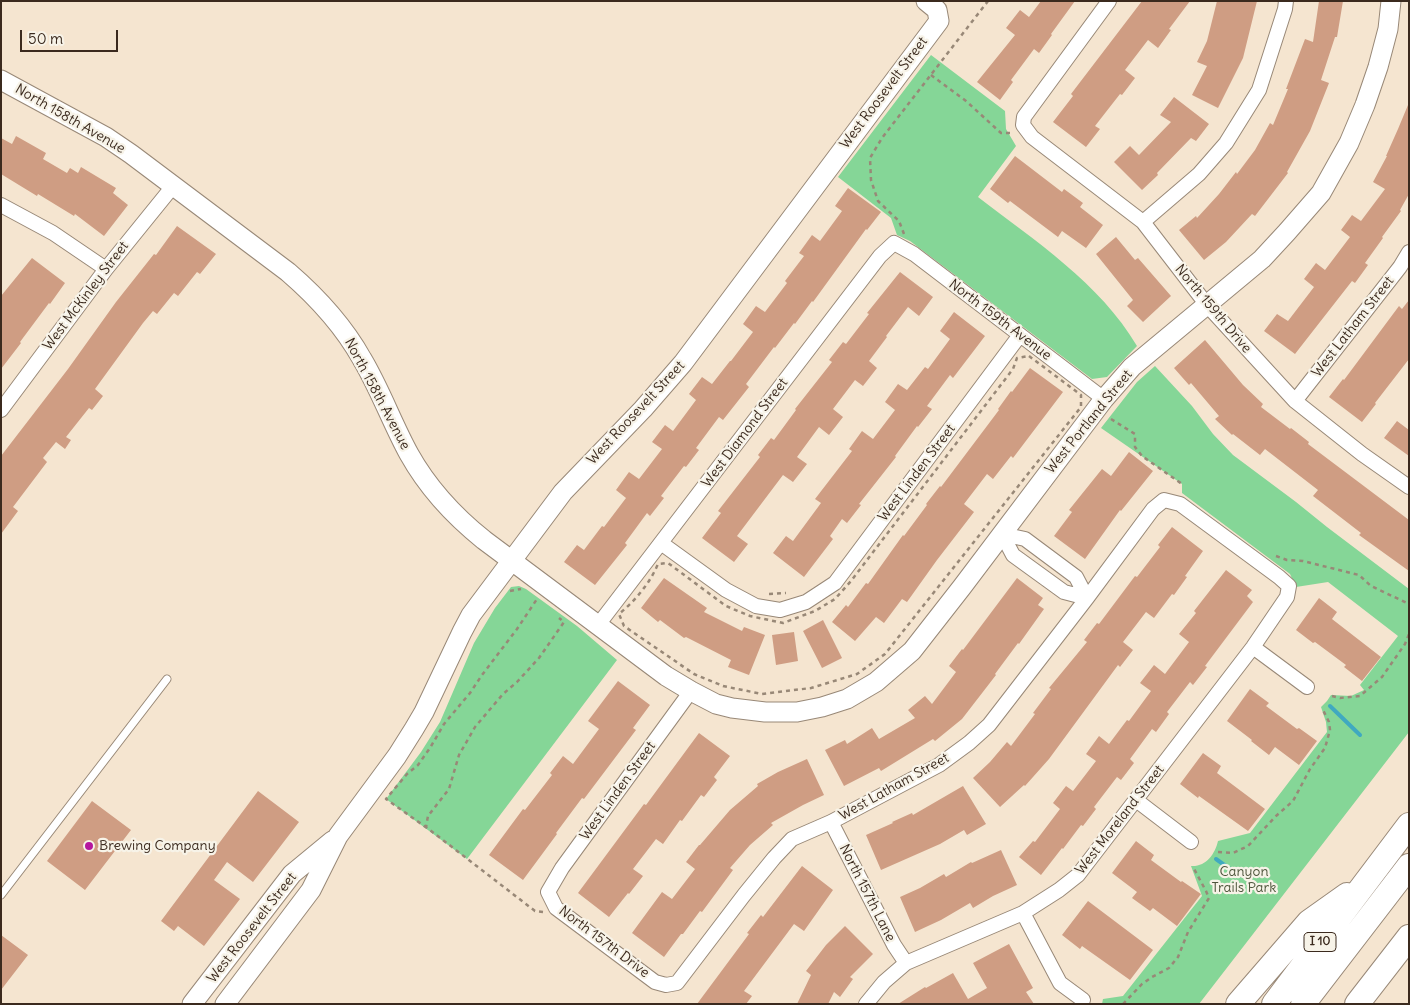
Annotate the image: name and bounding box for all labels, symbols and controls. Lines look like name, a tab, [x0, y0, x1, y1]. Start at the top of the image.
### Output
scale bar	[22, 20, 120, 52]
text: 50 m	[28, 29, 63, 48]
street label: West Roosevelt Street	[837, 34, 931, 152]
street label: North 158th Avenue	[12, 81, 128, 157]
street label: West McKinley Street	[40, 238, 132, 354]
street label: North 159th Drive	[1171, 261, 1255, 357]
street label: West Latham Street	[1308, 273, 1398, 381]
street label: North 159th Avenue	[945, 276, 1055, 364]
street label: North 158th Avenue	[340, 335, 414, 453]
street label: West Roosevelt Street	[584, 358, 688, 468]
street label: West Portland Street	[1042, 367, 1136, 477]
street label: West Diamond Street	[698, 375, 792, 491]
street label: West Linden Street	[875, 421, 959, 525]
street label: West Linden Street	[577, 739, 659, 843]
street label: West Latham Street	[836, 750, 952, 824]
street label: West Moreland Street	[1072, 762, 1168, 878]
place label: Brewing Company	[99, 838, 216, 854]
marker: Brewing Company	[83, 840, 95, 852]
street label: North 157th Lane	[835, 842, 899, 944]
park label: Canyon Trails Park	[1212, 864, 1276, 896]
street label: West Roosevelt Street	[204, 869, 300, 987]
street label: North 157th Drive	[555, 903, 653, 981]
road number: I 10	[1304, 932, 1336, 952]

